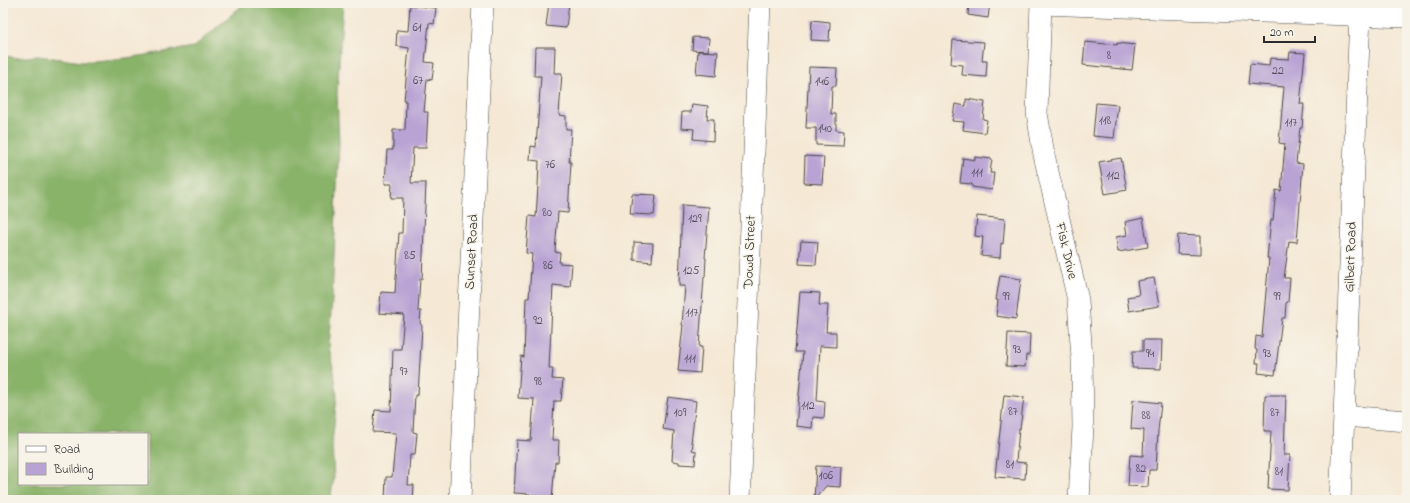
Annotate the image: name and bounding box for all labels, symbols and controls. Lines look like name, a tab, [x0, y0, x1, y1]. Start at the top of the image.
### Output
scale bar	[1264, 18, 1315, 44]
house number: 61	[412, 19, 422, 37]
text: 20 m	[1270, 24, 1293, 42]
house number: 8	[1107, 47, 1112, 65]
house number: 22	[1272, 62, 1284, 80]
house number: 67	[413, 72, 423, 90]
house number: 146	[815, 73, 830, 91]
house number: 118	[1099, 112, 1112, 130]
house number: 117	[1285, 114, 1297, 132]
house number: 140	[818, 120, 832, 138]
house number: 76	[545, 156, 556, 174]
house number: 111	[971, 164, 983, 182]
house number: 112	[1106, 167, 1120, 185]
house number: 80	[542, 204, 552, 222]
house number: 129	[688, 210, 702, 228]
street label: Sunset Road	[460, 213, 484, 290]
street label: Dowd Street	[738, 215, 762, 290]
street label: Fisk Drive	[1049, 220, 1083, 282]
street label: Gilbert Road	[1339, 221, 1363, 293]
house number: 85	[404, 247, 416, 265]
house number: 86	[543, 257, 554, 275]
house number: 125	[683, 262, 699, 280]
house number: 99	[1002, 288, 1010, 306]
house number: 99	[1273, 288, 1281, 306]
house number: 117	[686, 304, 698, 322]
house number: 92	[533, 312, 543, 330]
house number: 93	[1013, 341, 1021, 359]
house number: 94	[1146, 345, 1154, 363]
house number: 93	[1263, 345, 1271, 363]
house number: 111	[684, 350, 696, 368]
house number: 97	[400, 363, 408, 381]
house number: 98	[534, 373, 543, 391]
house number: 112	[801, 397, 815, 415]
house number: 87	[1008, 403, 1018, 421]
house number: 109	[674, 404, 687, 422]
house number: 87	[1270, 404, 1280, 422]
house number: 88	[1141, 407, 1151, 425]
legend	[18, 433, 148, 485]
text: Road	[54, 441, 80, 459]
house number: 81	[1006, 456, 1014, 474]
house number: 82	[1136, 460, 1146, 478]
text: Building	[53, 461, 93, 480]
house number: 81	[1275, 463, 1283, 481]
house number: 106	[819, 467, 834, 485]

